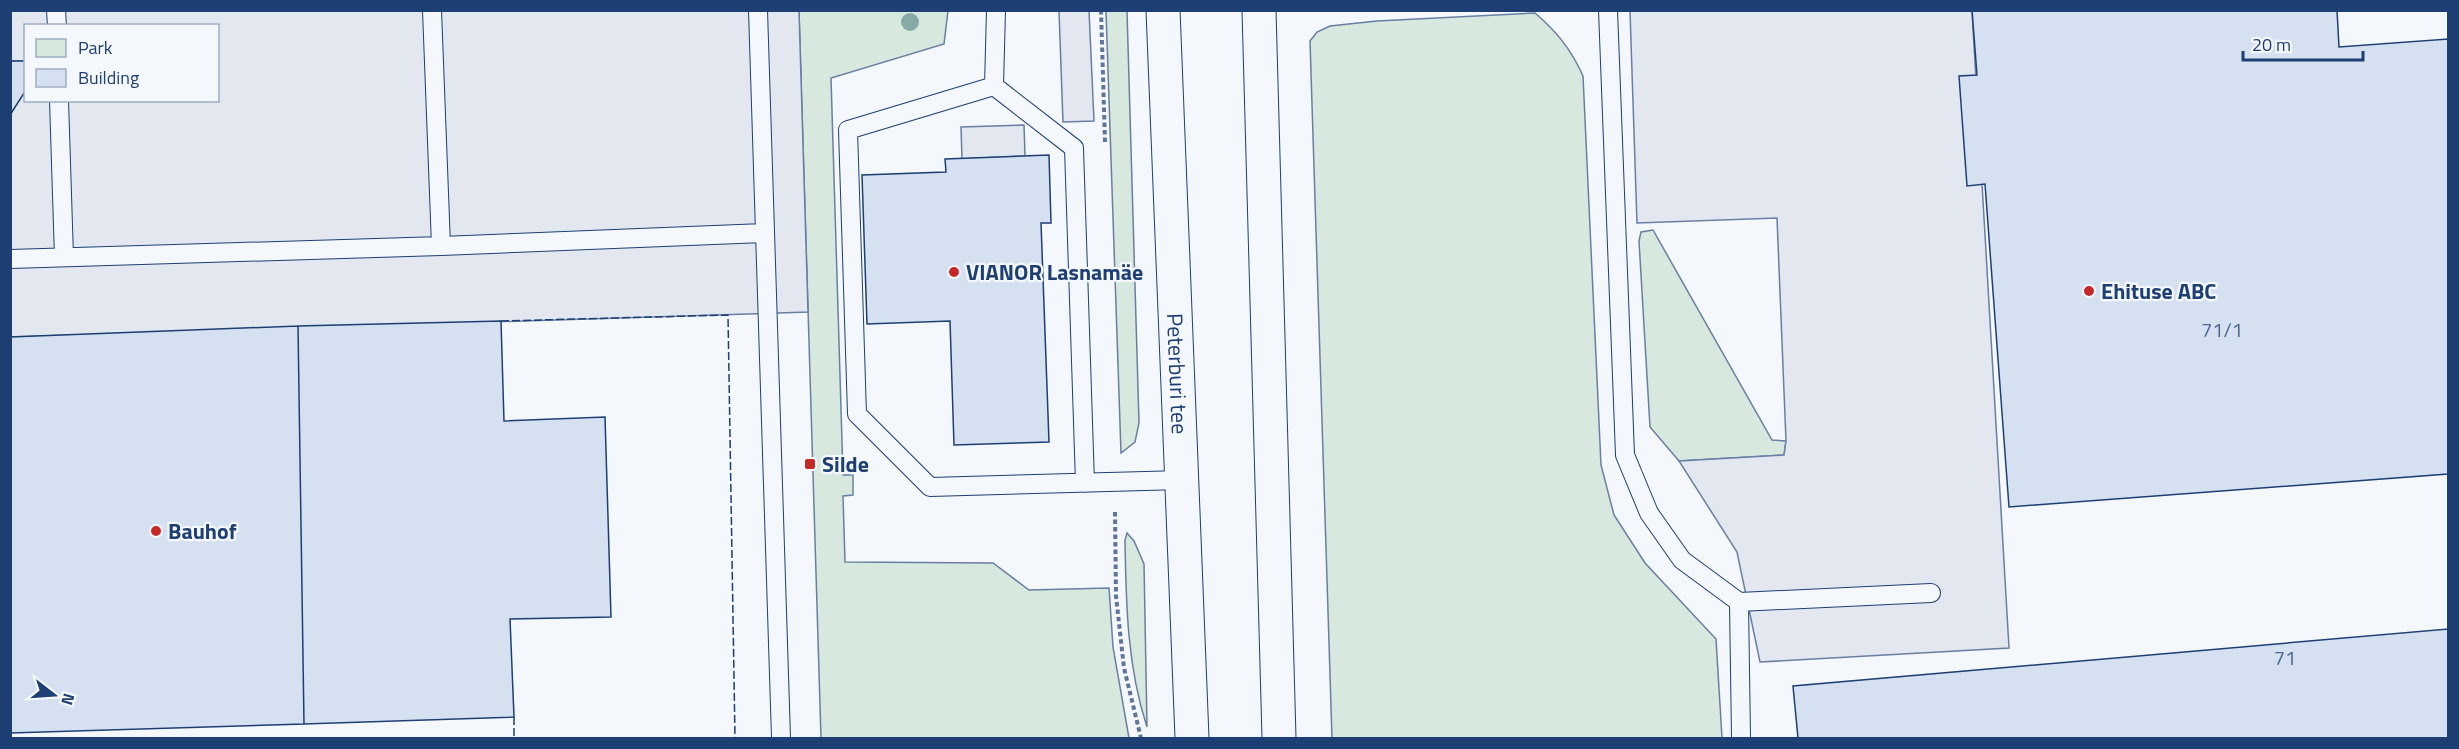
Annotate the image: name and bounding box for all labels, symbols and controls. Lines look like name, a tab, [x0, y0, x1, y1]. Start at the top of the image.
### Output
legend	[24, 24, 219, 102]
scale bar	[2243, 24, 2363, 62]
text: 20 m	[2252, 31, 2291, 58]
text: Park	[78, 34, 113, 61]
text: Building	[78, 64, 139, 91]
place label: VIANOR Lasnamäe	[966, 255, 1143, 289]
marker: VIANOR Lasnamäe	[947, 265, 961, 279]
place label: Ehituse ABC	[2101, 274, 2216, 308]
marker: Ehituse ABC	[2082, 284, 2096, 298]
street label: Peterburi tee	[1158, 313, 1197, 435]
house number: 71/1	[2201, 314, 2243, 345]
place label: Silde	[822, 447, 869, 481]
marker: Silde	[803, 457, 817, 471]
place label: Bauhof	[168, 514, 237, 548]
marker: Bauhof	[149, 524, 163, 538]
house number: 71	[2274, 642, 2296, 673]
north arrow	[24, 665, 84, 725]
text: N	[55, 691, 81, 708]

